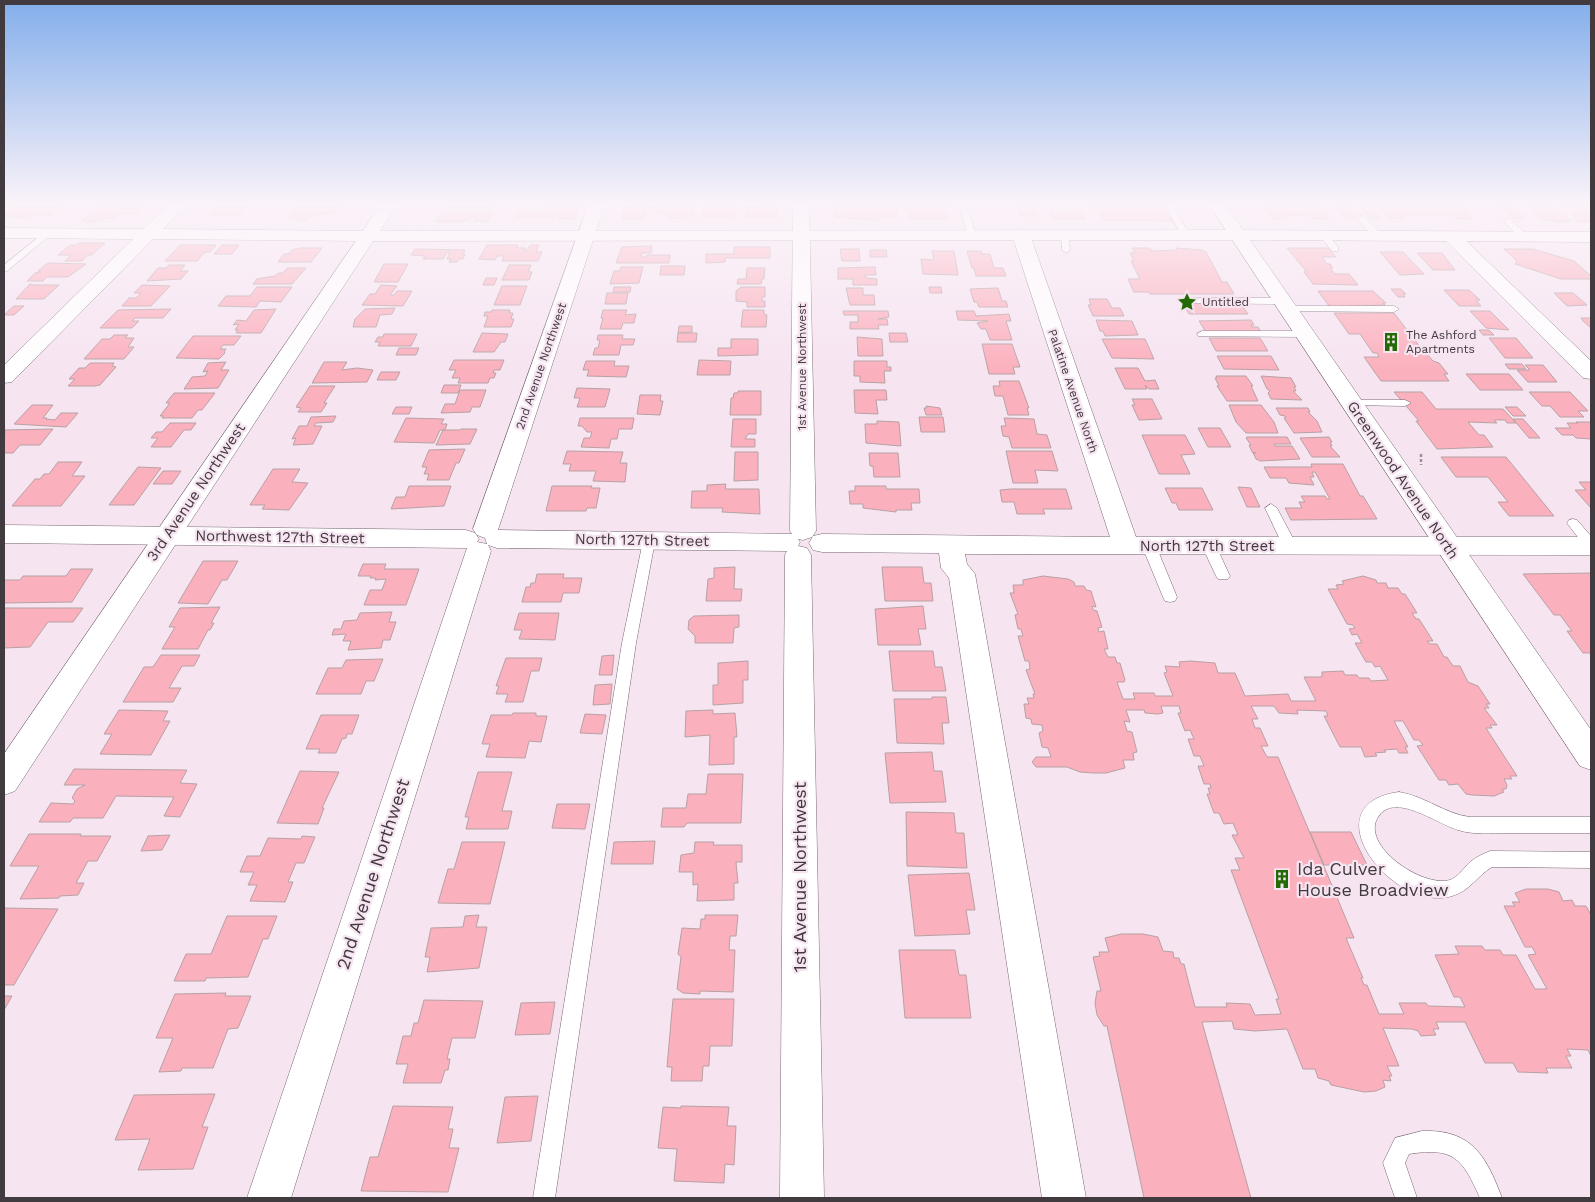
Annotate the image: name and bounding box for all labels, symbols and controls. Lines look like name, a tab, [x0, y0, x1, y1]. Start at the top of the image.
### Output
place icon: Untitled	[1176, 291, 1198, 313]
place label: Untitled	[1202, 295, 1249, 309]
street label: 2nd Avenue Northwest	[513, 301, 569, 431]
street label: 1st Avenue Northwest	[795, 303, 809, 431]
street label: Palatine Avenue North	[1045, 327, 1101, 455]
place label: The Ashford Apartments	[1406, 328, 1476, 356]
building icon: The Ashford Apartments	[1380, 331, 1402, 353]
street label: Greenwood Avenue North	[1343, 398, 1463, 562]
street label: 3rd Avenue Northwest	[143, 419, 249, 565]
street label: Northwest 127th Street	[195, 527, 366, 547]
street label: North 127th Street	[575, 530, 710, 550]
street label: North 127th Street	[1140, 537, 1275, 555]
street label: 2nd Avenue Northwest	[332, 775, 413, 972]
street label: 1st Avenue Northwest	[789, 781, 810, 972]
place label: Ida Culver House Broadview	[1297, 858, 1448, 900]
building icon: Ida Culver House Broadview	[1271, 868, 1293, 890]

